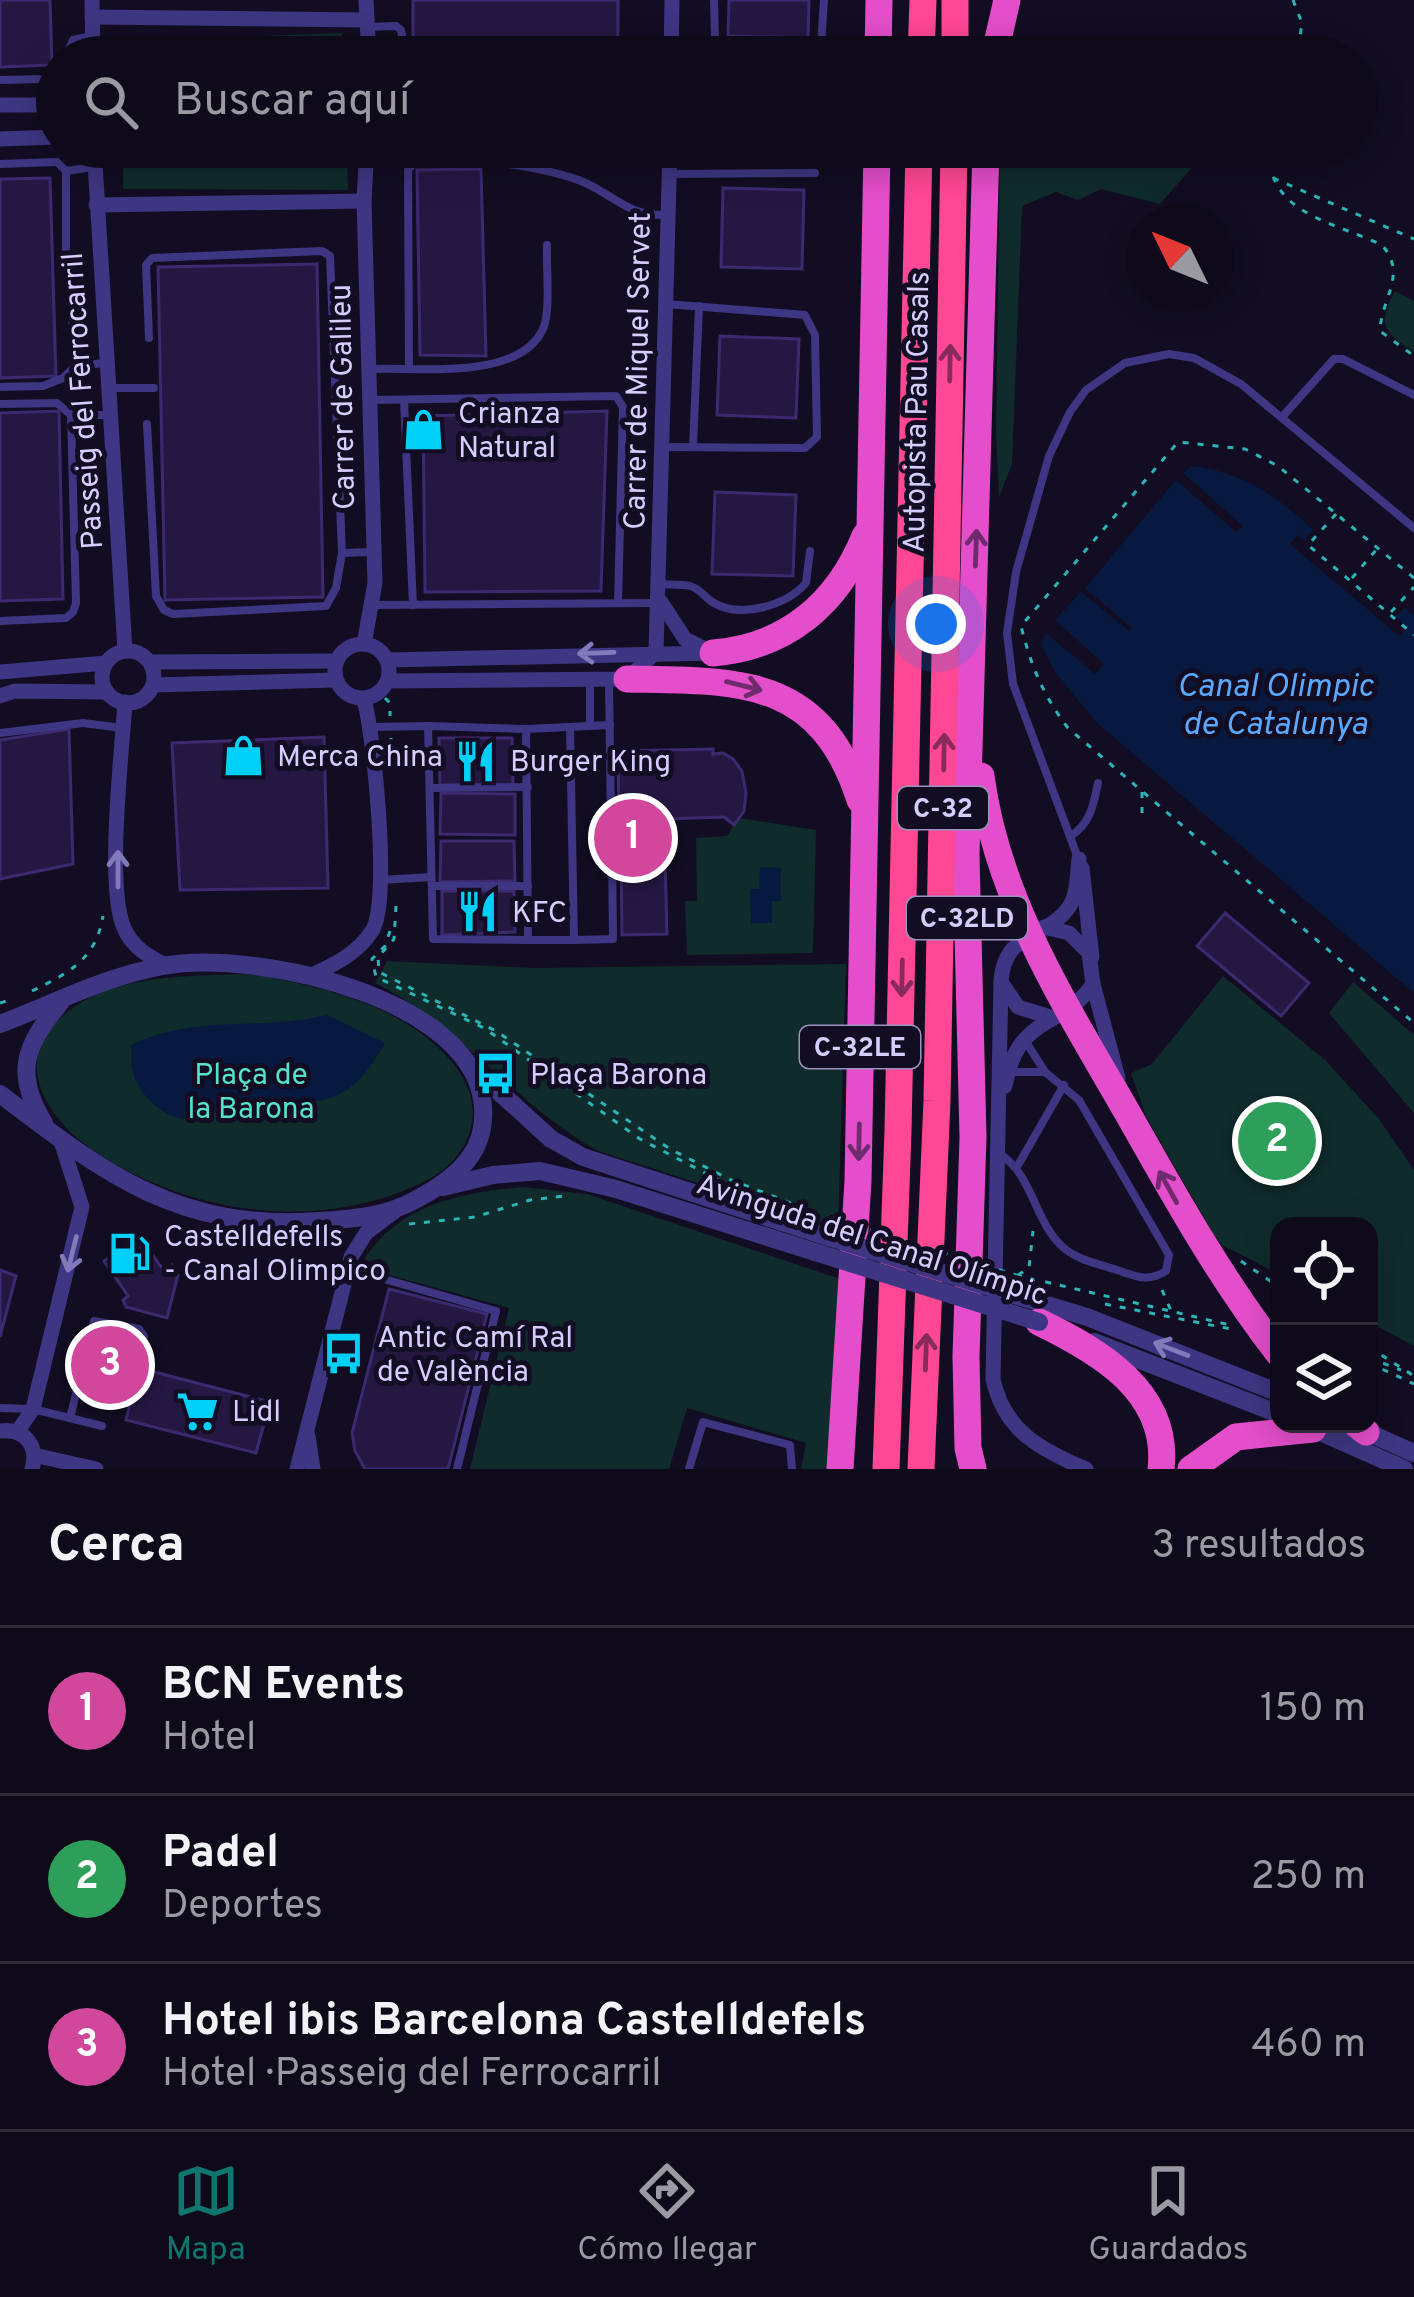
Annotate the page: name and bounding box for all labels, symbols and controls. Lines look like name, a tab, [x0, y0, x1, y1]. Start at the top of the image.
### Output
search box	[36, 36, 1378, 168]
icon: search	[78, 69, 144, 135]
text: Buscar aquí	[174, 74, 410, 131]
north arrow	[1126, 204, 1234, 312]
street label: Carrer de Miquel Servet	[618, 212, 661, 530]
street label: Passeig del Ferrocarril	[56, 251, 113, 550]
street label: Autopista Pau Casals	[898, 271, 939, 553]
street label: Carrer de Galileu	[324, 284, 365, 510]
one-way arrow	[939, 344, 962, 383]
place label: Crianza Natural	[458, 397, 561, 468]
shop icon: Crianza Natural	[401, 407, 447, 453]
one-way arrow	[964, 529, 987, 568]
your location	[906, 594, 966, 654]
one-way arrow	[577, 642, 616, 665]
water label: Canal Olimpic de Catalunya	[1177, 667, 1375, 747]
one-way arrow	[724, 676, 762, 698]
shop icon: Merca China	[220, 733, 266, 779]
one-way arrow	[932, 733, 955, 772]
restaurant icon: Burger King	[453, 738, 499, 784]
place label: Merca China	[277, 740, 443, 777]
place label: Burger King	[510, 745, 671, 782]
road number: C-32	[898, 787, 988, 829]
pin: 1	[594, 793, 672, 883]
one-way arrow	[107, 850, 129, 889]
restaurant icon: KFC	[455, 889, 501, 935]
place label: KFC	[512, 896, 567, 933]
road number: C-32LD	[907, 897, 1027, 939]
one-way arrow	[890, 958, 913, 997]
road number: C-32LE	[800, 1026, 920, 1068]
bus stop icon: Plaça Barona	[473, 1051, 519, 1097]
park label: Plaça de la Barona	[187, 1058, 315, 1129]
place label: Plaça Barona	[530, 1058, 707, 1095]
pin: 2	[1238, 1096, 1316, 1186]
one-way arrow	[847, 1122, 870, 1161]
street label: Avinguda del Canal Olímpic	[691, 1167, 1051, 1316]
one-way arrow	[1156, 1170, 1180, 1205]
map controls	[1270, 1217, 1378, 1433]
button: locate	[1270, 1217, 1378, 1325]
place label: Castelldefells - Canal Olimpico	[164, 1220, 386, 1291]
fuel station icon: Castelldefells - Canal Olimpico	[107, 1230, 153, 1276]
one-way arrow	[60, 1234, 82, 1272]
pin: 3	[71, 1320, 149, 1410]
place label: Antic Camí Ral de València	[377, 1321, 573, 1392]
button: layers	[1270, 1325, 1378, 1433]
bus stop icon: Antic Camí Ral de València	[320, 1331, 366, 1377]
one-way arrow	[915, 1333, 938, 1372]
one-way arrow	[1153, 1337, 1190, 1359]
supermarket icon: Lidl	[175, 1388, 221, 1434]
place label: Lidl	[232, 1395, 281, 1432]
text: Cerca	[48, 1515, 185, 1580]
text: 3 resultados	[1151, 1523, 1366, 1572]
text: BCN Events	[162, 1658, 405, 1715]
text: 1	[79, 1686, 95, 1735]
text: 150 m	[1260, 1686, 1366, 1735]
text: Hotel	[162, 1715, 256, 1764]
text: Padel	[162, 1826, 279, 1883]
text: 2	[75, 1854, 99, 1903]
text: 250 m	[1251, 1854, 1366, 1903]
text: Deportes	[162, 1883, 323, 1932]
text: Hotel ibis Barcelona Castelldefels	[162, 1994, 866, 2051]
text: 3	[75, 2022, 99, 2071]
text: 460 m	[1251, 2022, 1366, 2071]
text: Hotel · Passeig del Ferrocarril	[162, 2051, 661, 2100]
tab: Mapa	[166, 2158, 246, 2272]
tab: Cómo llegar	[577, 2158, 757, 2272]
tab: Guardados	[1088, 2158, 1248, 2272]

